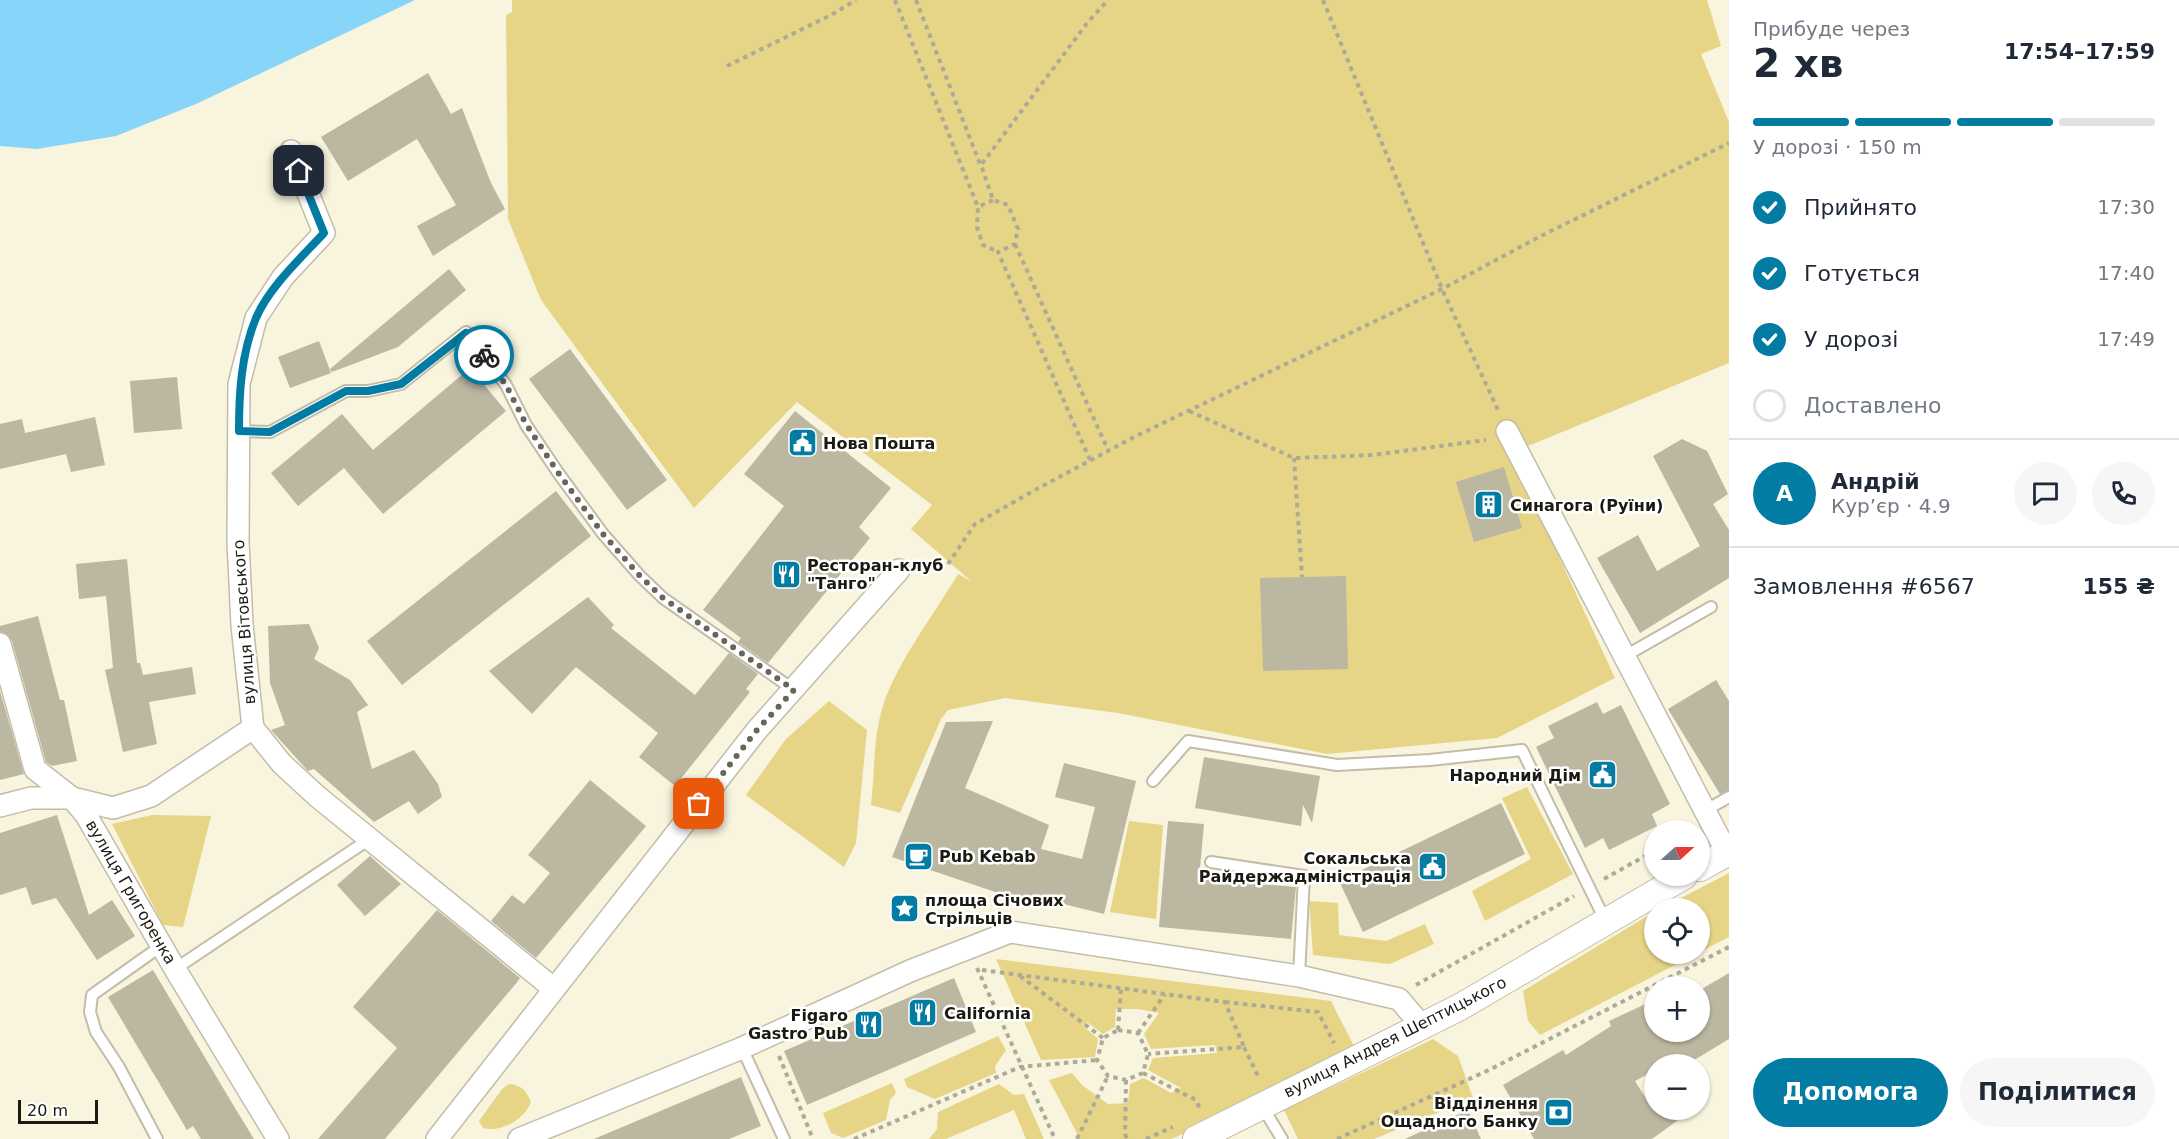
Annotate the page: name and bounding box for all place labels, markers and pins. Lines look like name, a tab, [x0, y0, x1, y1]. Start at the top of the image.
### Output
pin	[273, 145, 324, 196]
public building icon: Нова Пошта	[786, 427, 818, 459]
place label: Нова Пошта	[823, 434, 935, 453]
building icon: Синагога (Руїни)	[1473, 489, 1505, 521]
place label: Синагога (Руїни)	[1510, 496, 1663, 515]
place label: Ресторан-клуб "Танго"	[807, 556, 943, 593]
restaurant icon: Ресторан-клуб "Танго"	[770, 558, 802, 590]
public building icon: Народний Дім	[1586, 759, 1618, 791]
place label: Народний Дім	[1450, 766, 1581, 785]
pin	[673, 778, 724, 829]
cafe icon: Pub Kebab	[902, 840, 934, 872]
place label: Pub Kebab	[939, 847, 1036, 866]
place label: Сокальська Райдержадміністрація	[1199, 849, 1411, 886]
public building icon: Сокальська Райдержадміністрація	[1416, 851, 1448, 883]
place label: площа Січових Стрільців	[925, 891, 1064, 928]
place icon: площа Січових Стрільців	[888, 893, 920, 925]
restaurant icon: California	[907, 997, 939, 1029]
place label: California	[944, 1004, 1031, 1023]
place label: Figaro Gastro Pub	[748, 1006, 848, 1043]
restaurant icon: Figaro Gastro Pub	[853, 1008, 885, 1040]
place label: Відділення Ощадного Банку	[1381, 1094, 1539, 1131]
bank icon: Відділення Ощадного Банку	[1543, 1096, 1575, 1128]

